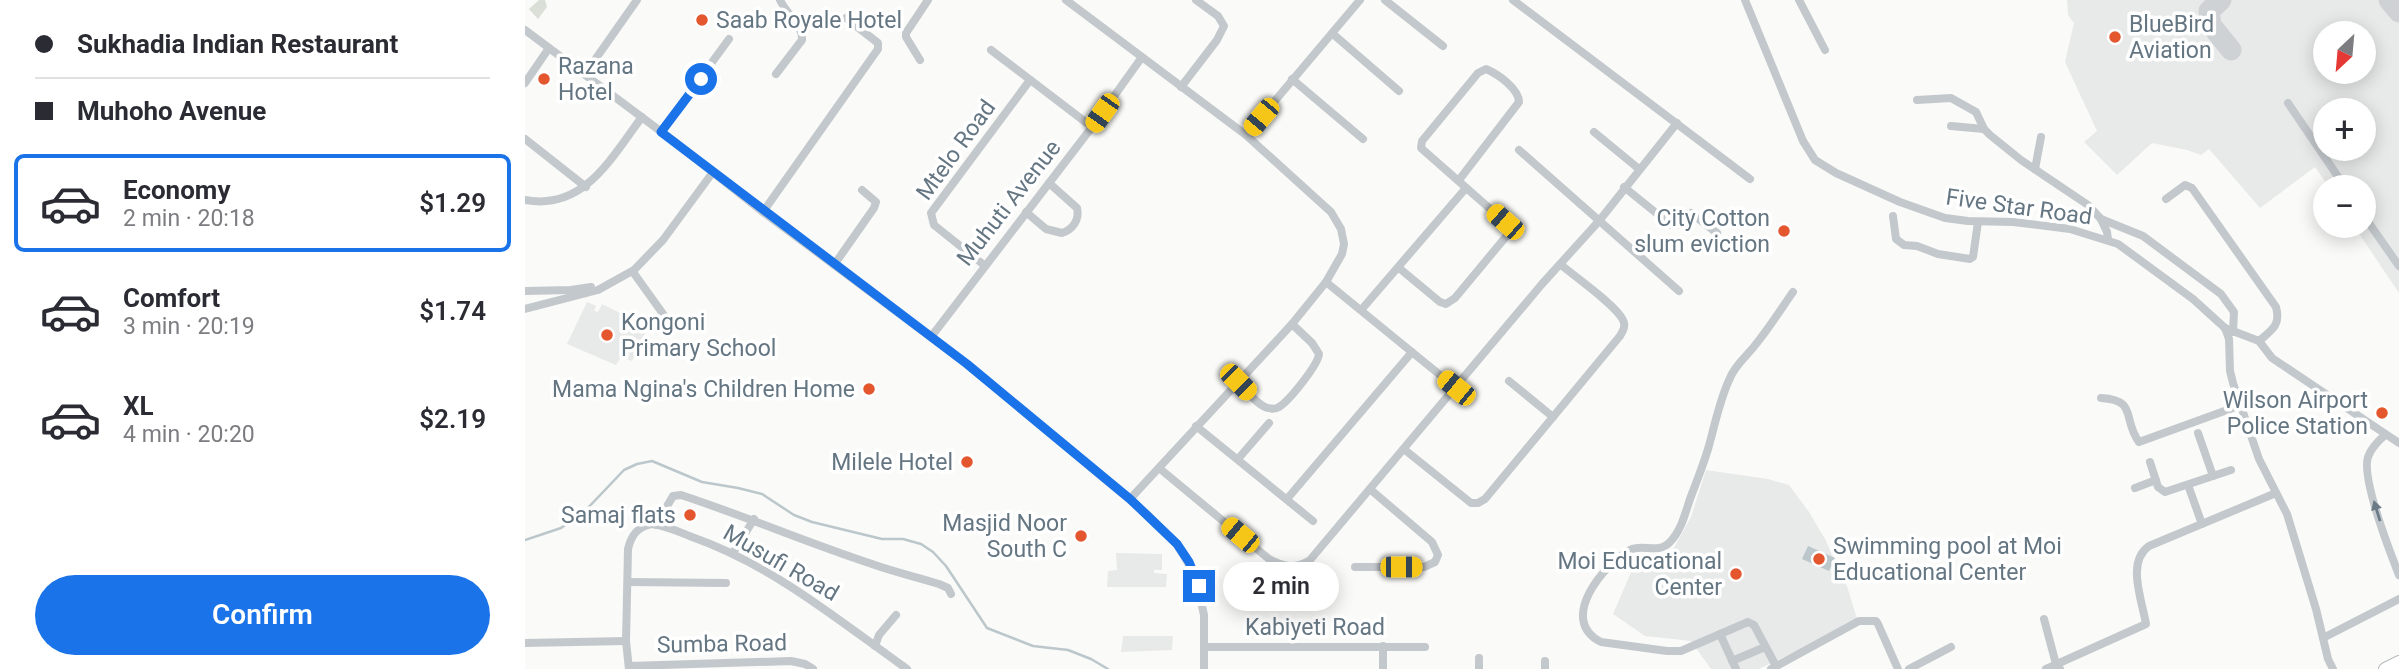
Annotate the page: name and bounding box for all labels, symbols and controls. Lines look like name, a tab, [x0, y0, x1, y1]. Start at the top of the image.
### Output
place label: Saab Royale Hotel	[716, 7, 902, 34]
place label: BlueBird Aviation	[2129, 11, 2214, 64]
marker: Saab Royale Hotel	[694, 12, 710, 28]
north arrow	[2313, 21, 2377, 84]
map controls	[2313, 21, 2376, 238]
text: Sukhadia Indian Restaurant	[77, 29, 398, 59]
marker: BlueBird Aviation	[2107, 29, 2123, 45]
place label: Razana Hotel	[558, 53, 634, 106]
route start	[685, 63, 717, 95]
marker: Razana Hotel	[536, 71, 552, 87]
car	[1082, 90, 1123, 136]
car	[1240, 94, 1283, 140]
street label: Mtelo Road	[911, 95, 1001, 205]
text: Muhoho Avenue	[77, 96, 266, 126]
button: +	[2313, 98, 2376, 161]
street label: Muhuti Avenue	[952, 135, 1066, 271]
icon: car	[39, 172, 102, 235]
text: Economy	[123, 175, 230, 205]
button: −	[2313, 175, 2376, 238]
street label: Five Star Road	[1944, 183, 2094, 231]
text: $1.29	[419, 188, 486, 218]
car	[1483, 200, 1528, 244]
text: 2 min · 20:18	[123, 205, 255, 232]
place label: City Cotton slum eviction	[1634, 205, 1770, 258]
marker: City Cotton slum eviction	[1776, 223, 1792, 239]
icon: car	[39, 280, 102, 343]
text: Comfort	[123, 283, 220, 313]
text: $1.74	[419, 296, 486, 326]
place label: Kongoni Primary School	[621, 309, 776, 362]
text: 3 min · 20:19	[123, 313, 255, 340]
marker: Kongoni Primary School	[599, 327, 615, 343]
car	[1216, 360, 1261, 404]
car	[1434, 367, 1479, 409]
place label: Mama Ngina's Children Home	[552, 376, 855, 403]
marker: Mama Ngina's Children Home	[861, 381, 877, 397]
place label: Wilson Airport Police Station	[2223, 387, 2368, 440]
icon: car	[39, 388, 102, 451]
text: XL	[123, 391, 154, 421]
text: $2.19	[419, 404, 486, 434]
marker: Wilson Airport Police Station	[2374, 405, 2390, 421]
text: 4 min · 20:20	[123, 421, 255, 448]
place label: Milele Hotel	[831, 449, 953, 476]
marker: Milele Hotel	[959, 454, 975, 470]
one-way arrow	[2372, 500, 2382, 521]
place label: Samaj flats	[561, 502, 676, 529]
marker: Samaj flats	[682, 507, 698, 523]
place label: Masjid Noor South C	[942, 510, 1067, 563]
car	[1218, 513, 1263, 557]
street label: Musufi Road	[719, 519, 843, 607]
marker: Masjid Noor South C	[1073, 528, 1089, 544]
place label: Swimming pool at Moi Educational Center	[1833, 533, 2062, 586]
place label: Moi Educational Center	[1557, 548, 1722, 601]
marker: Swimming pool at Moi Educational Center	[1811, 551, 1827, 567]
car	[1381, 557, 1423, 578]
callout: 2 min	[1223, 562, 1339, 610]
marker: Moi Educational Center	[1728, 566, 1744, 582]
route end	[1183, 570, 1215, 602]
text: 2 min	[1252, 573, 1310, 600]
button: Confirm	[35, 575, 490, 655]
street label: Kabiyeti Road	[1245, 614, 1385, 641]
street label: Sumba Road	[657, 629, 787, 659]

